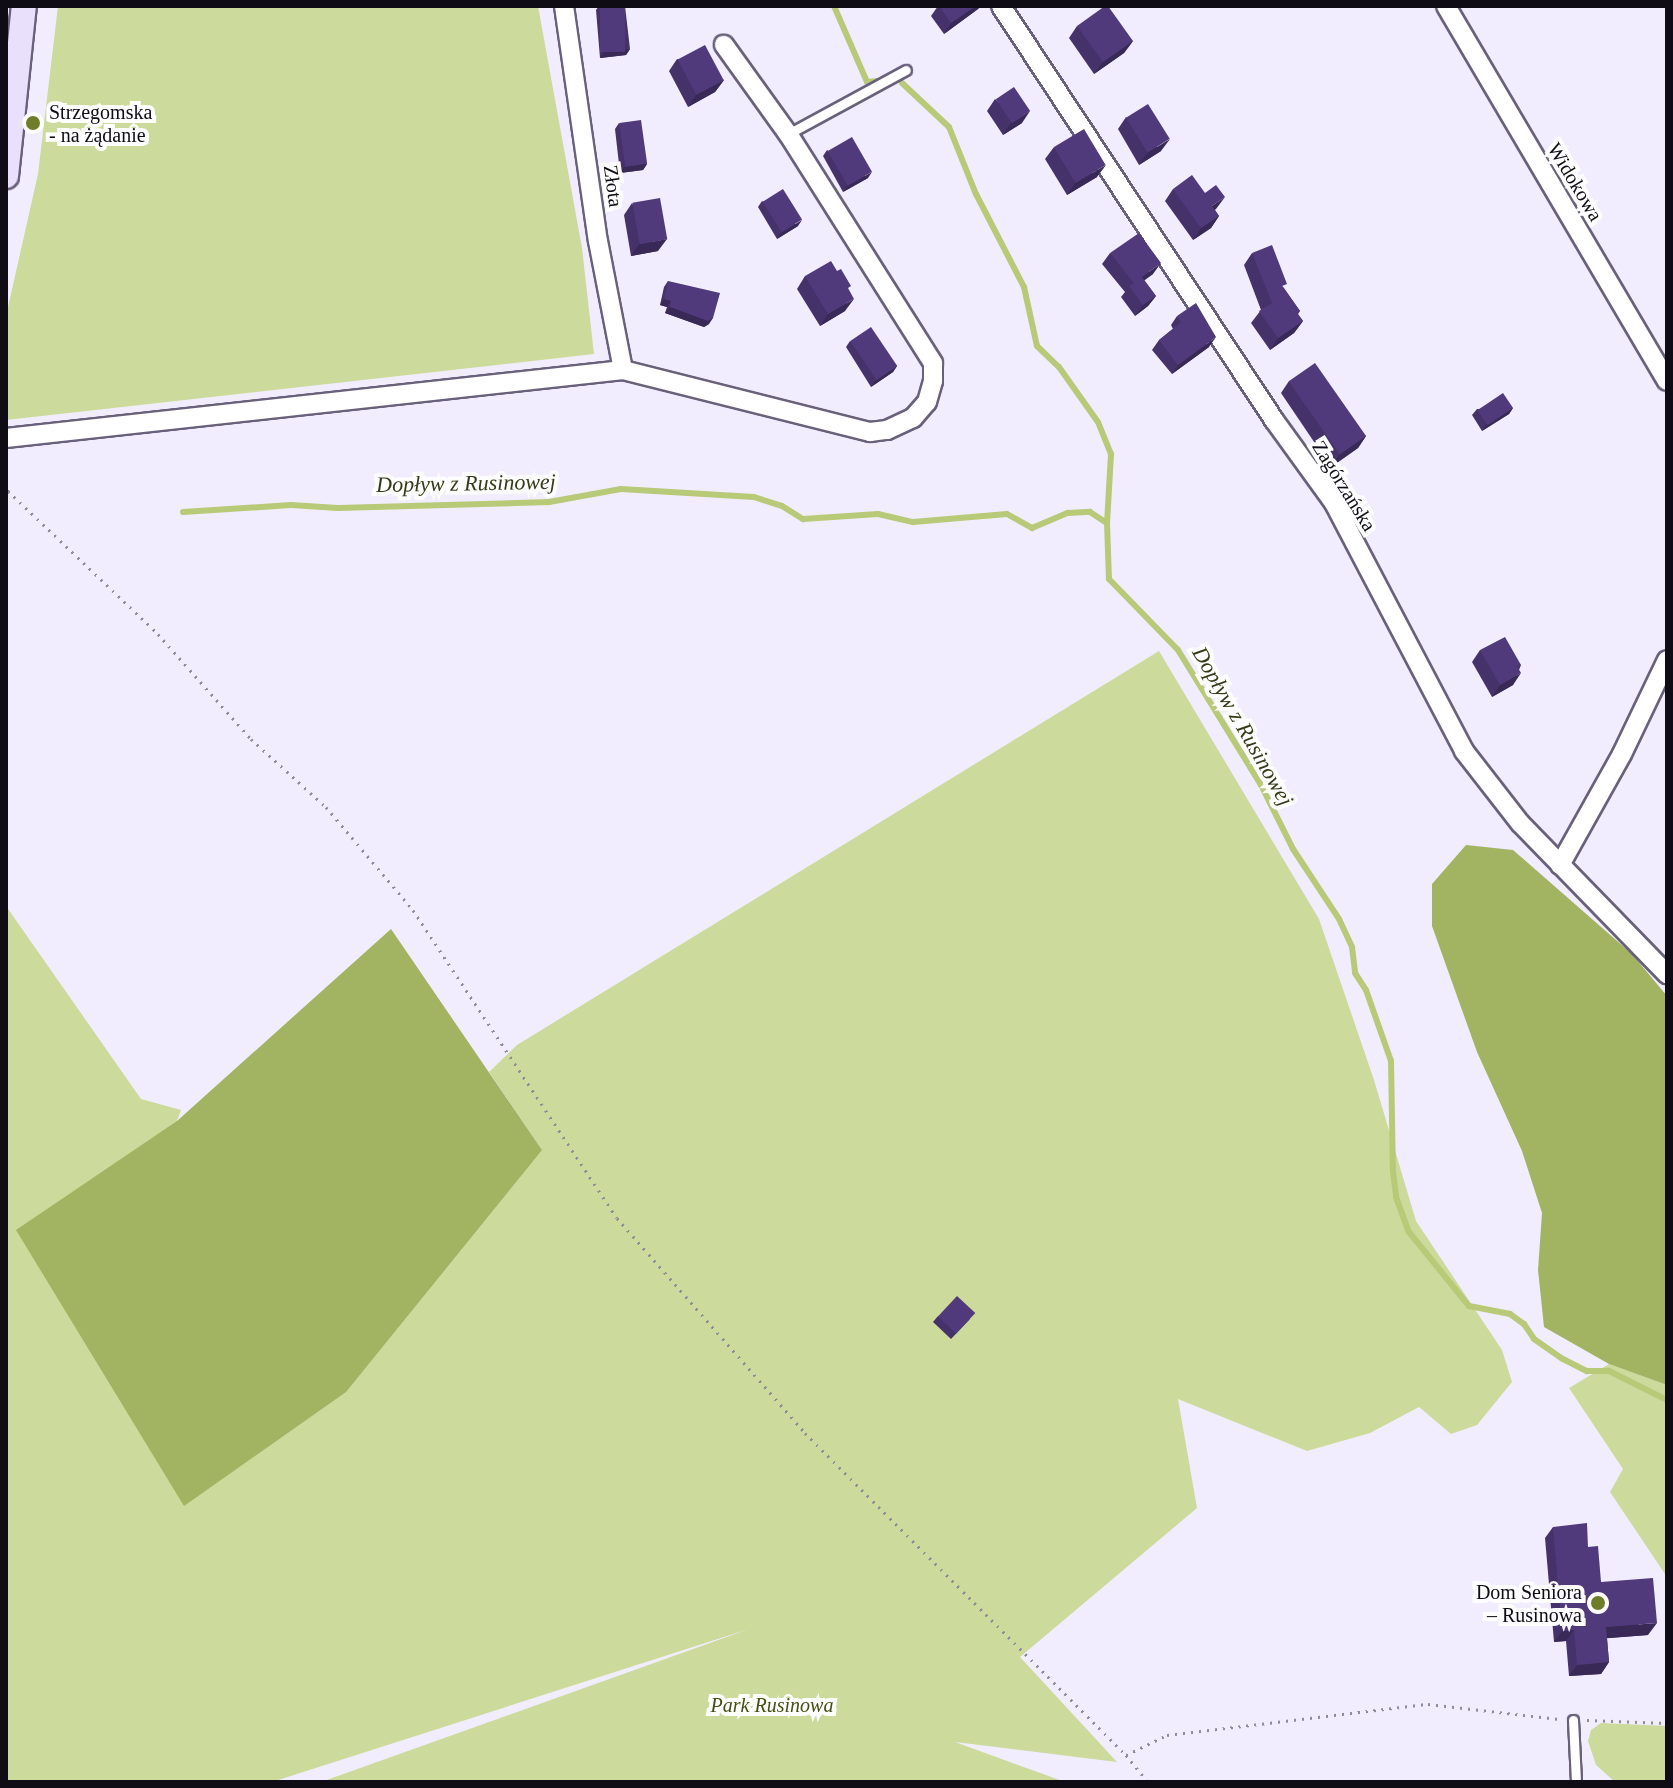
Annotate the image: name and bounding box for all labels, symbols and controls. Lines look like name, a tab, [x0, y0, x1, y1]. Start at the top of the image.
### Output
place label: Strzegomska - na żądanie	[49, 100, 152, 147]
marker: Strzegomska - na żądanie	[24, 114, 42, 132]
street label: Widokowa	[1542, 139, 1608, 225]
street label: Złota	[598, 163, 628, 209]
street label: Zagórzańska	[1307, 436, 1381, 536]
water label: Dopływ z Rusinowej	[376, 468, 556, 498]
water label: Dopływ z Rusinowej	[1187, 642, 1299, 810]
place label: Dom Seniora – Rusinowa	[1476, 1580, 1582, 1627]
marker: Dom Seniora – Rusinowa	[1589, 1594, 1607, 1612]
park label: Park Rusinowa	[711, 1693, 833, 1717]

